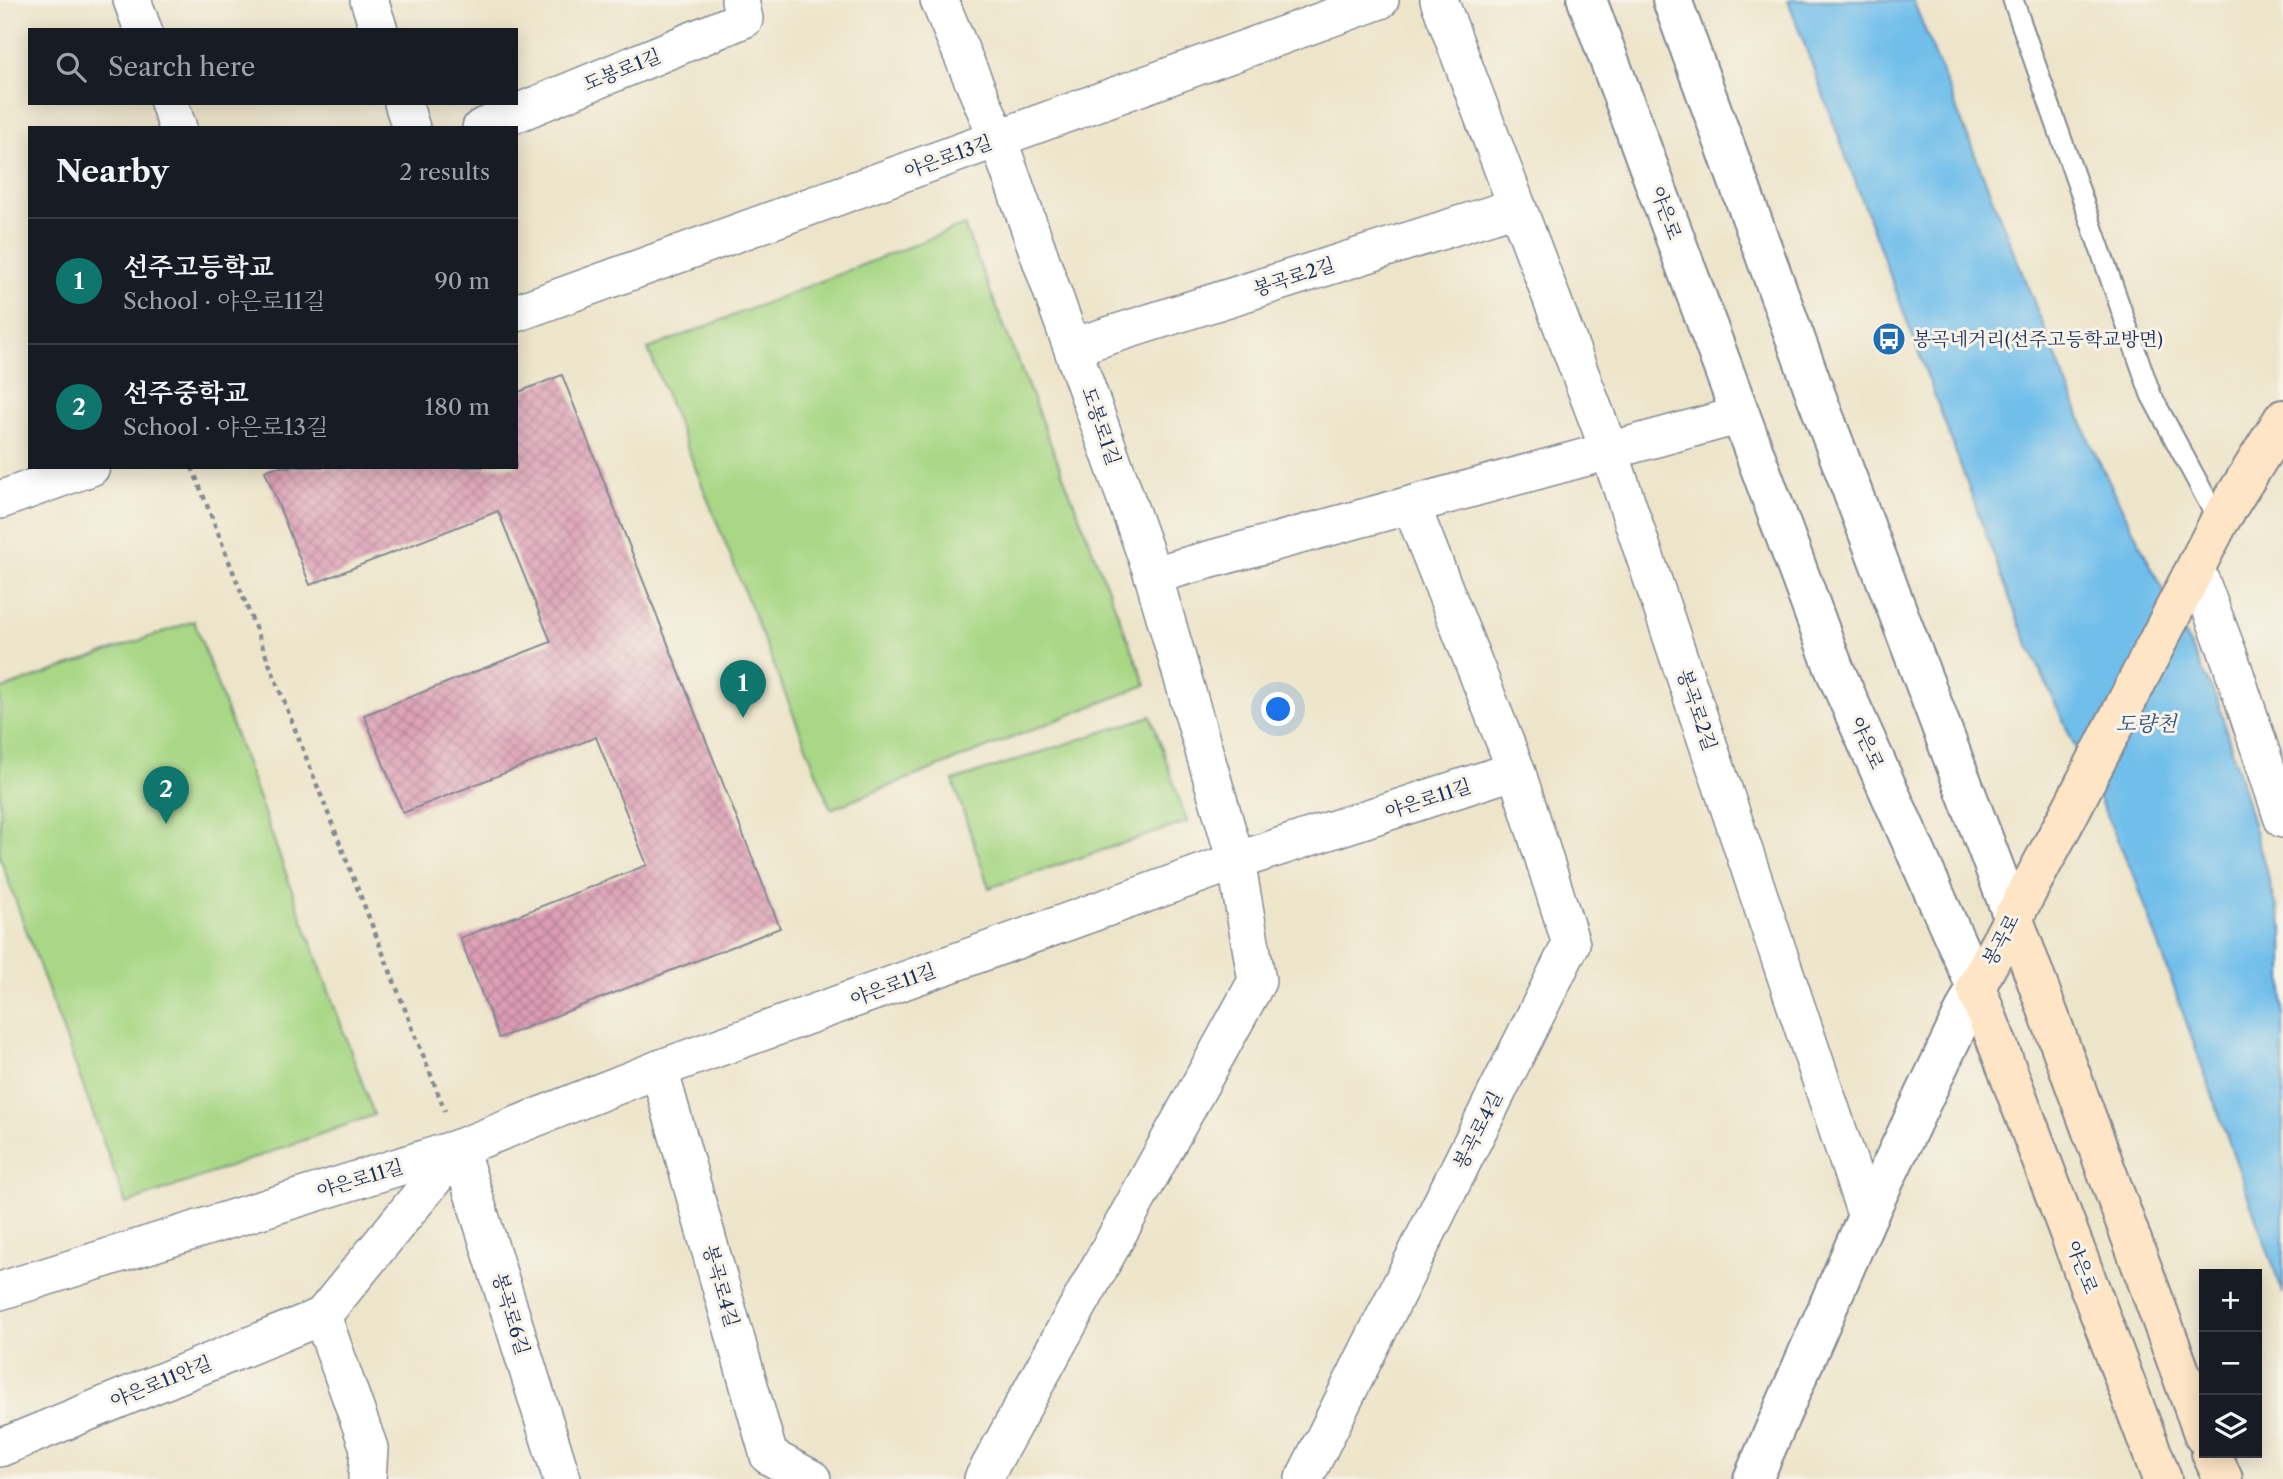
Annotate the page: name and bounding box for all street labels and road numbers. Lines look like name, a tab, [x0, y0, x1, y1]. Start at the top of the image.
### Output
street label: 도봉로1길	[580, 44, 664, 96]
street label: 야은로13길	[901, 130, 995, 184]
street label: 야은로	[1646, 183, 1686, 243]
street label: 봉곡로2길	[1250, 253, 1338, 301]
street label: 도봉로1길	[1077, 384, 1125, 468]
street label: 봉곡로2길	[1672, 666, 1722, 754]
street label: 야은로	[1845, 713, 1889, 773]
street label: 야은로11길	[1382, 774, 1474, 824]
street label: 봉곡로	[1978, 910, 2024, 970]
street label: 야은로11길	[847, 959, 939, 1011]
street label: 봉곡로4길	[1449, 1087, 1507, 1173]
street label: 야은로11길	[314, 1155, 406, 1203]
street label: 야은로	[2061, 1237, 2103, 1297]
street label: 봉곡로4길	[698, 1242, 744, 1330]
street label: 봉곡로6길	[488, 1270, 534, 1358]
street label: 야은로11안길	[107, 1351, 215, 1413]

